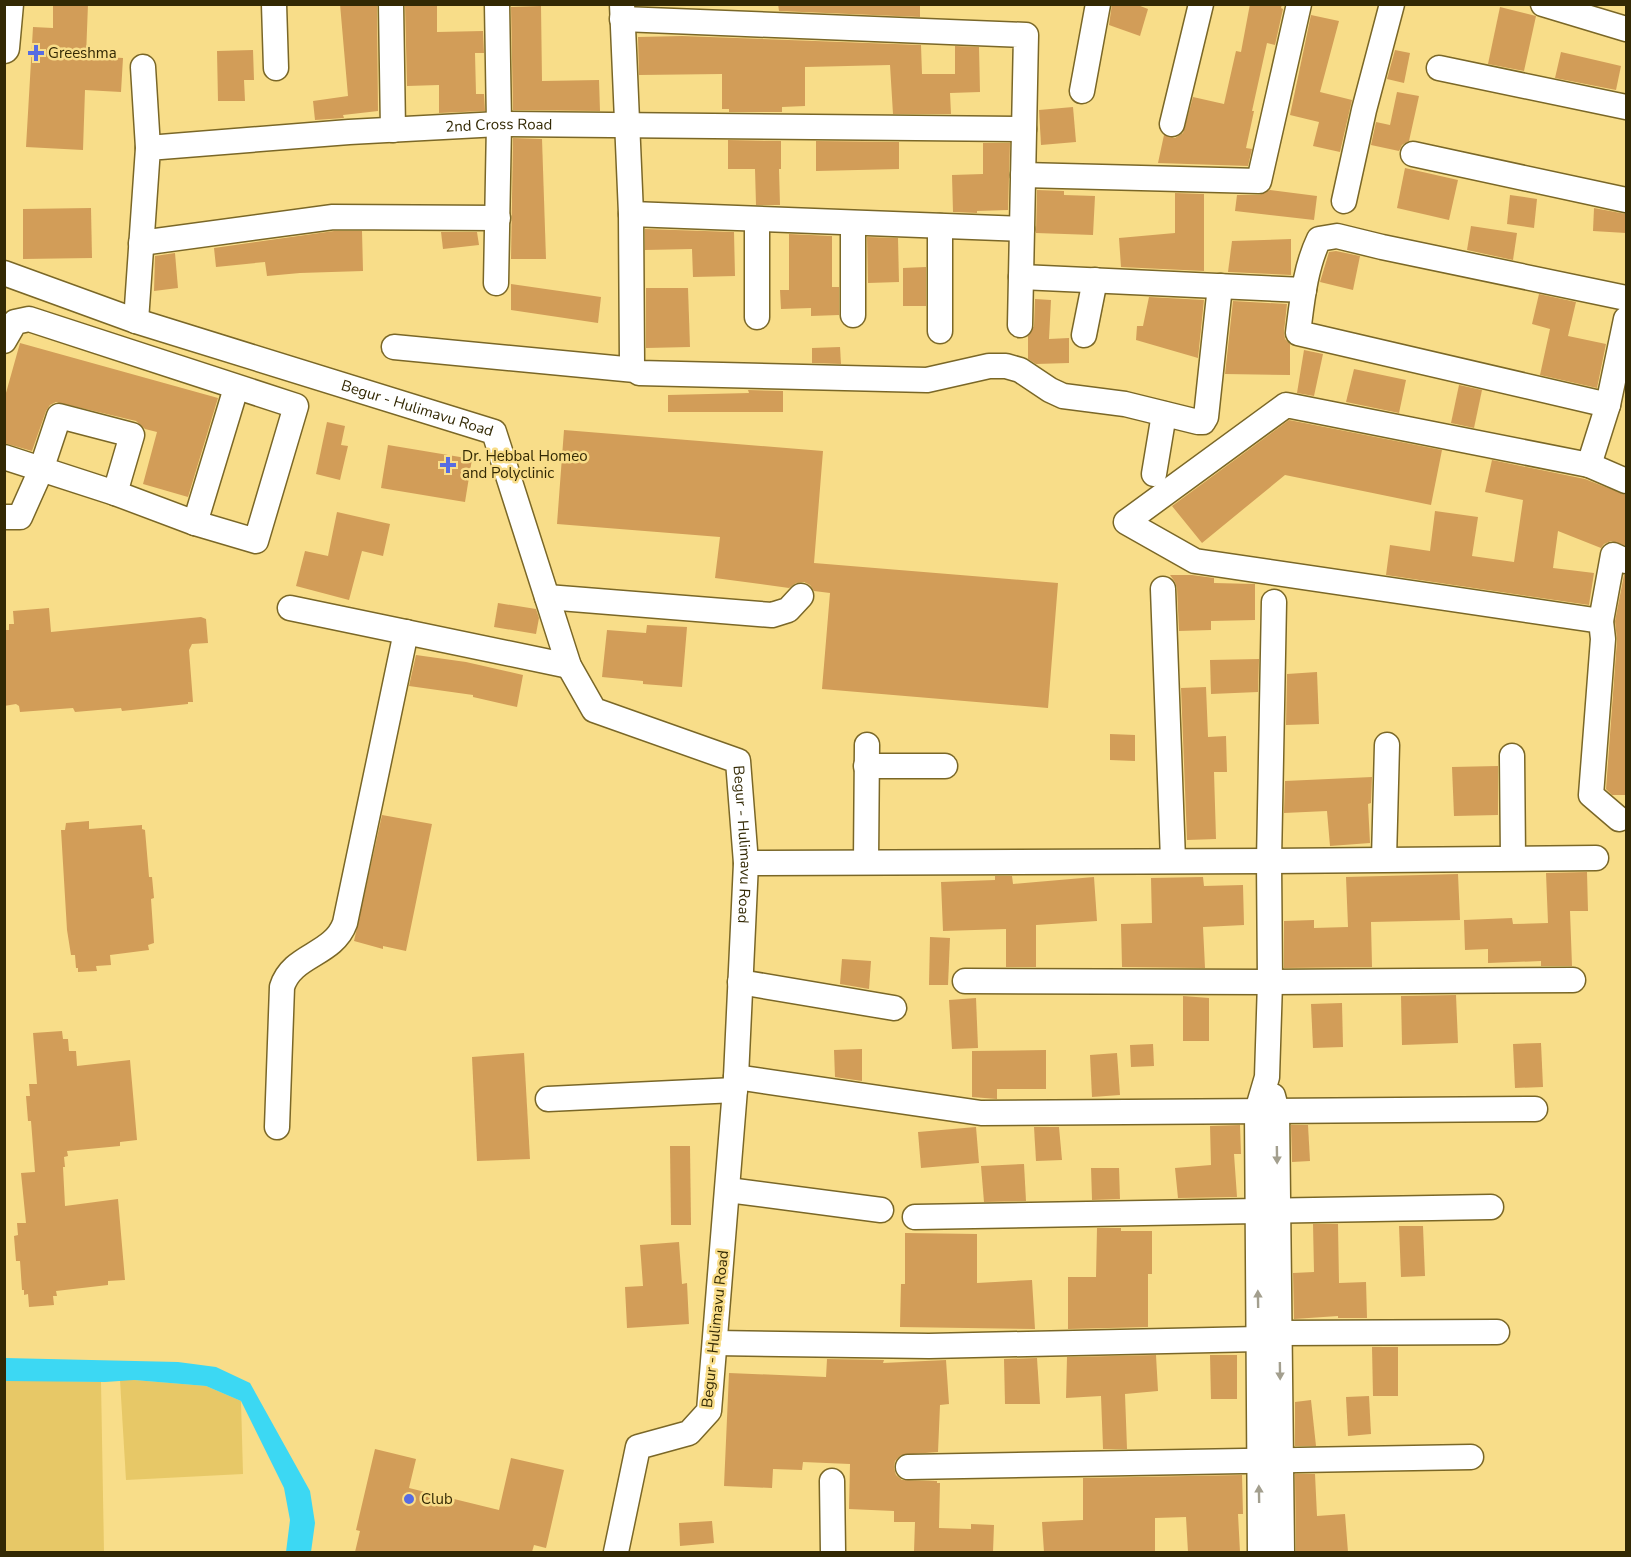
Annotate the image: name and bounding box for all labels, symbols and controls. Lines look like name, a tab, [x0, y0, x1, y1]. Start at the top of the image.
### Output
place label: Greeshma	[48, 43, 117, 63]
marker: Greeshma	[29, 46, 43, 60]
street label: 2nd Cross Road	[445, 114, 552, 137]
street label: Begur - Hulimavu Road	[339, 375, 496, 441]
place label: Dr. Hebbal Homeo and Polyclinic	[462, 446, 588, 483]
marker: Dr. Hebbal Homeo and Polyclinic	[439, 456, 457, 474]
street label: Begur - Hulimavu Road	[728, 765, 756, 924]
one-way arrow	[1273, 1145, 1282, 1164]
street label: Begur - Hulimavu Road	[697, 1249, 733, 1409]
one-way arrow	[1253, 1290, 1263, 1309]
one-way arrow	[1275, 1361, 1285, 1380]
one-way arrow	[1255, 1485, 1264, 1504]
place label: Club	[421, 1489, 453, 1509]
marker: Club	[402, 1492, 416, 1506]

